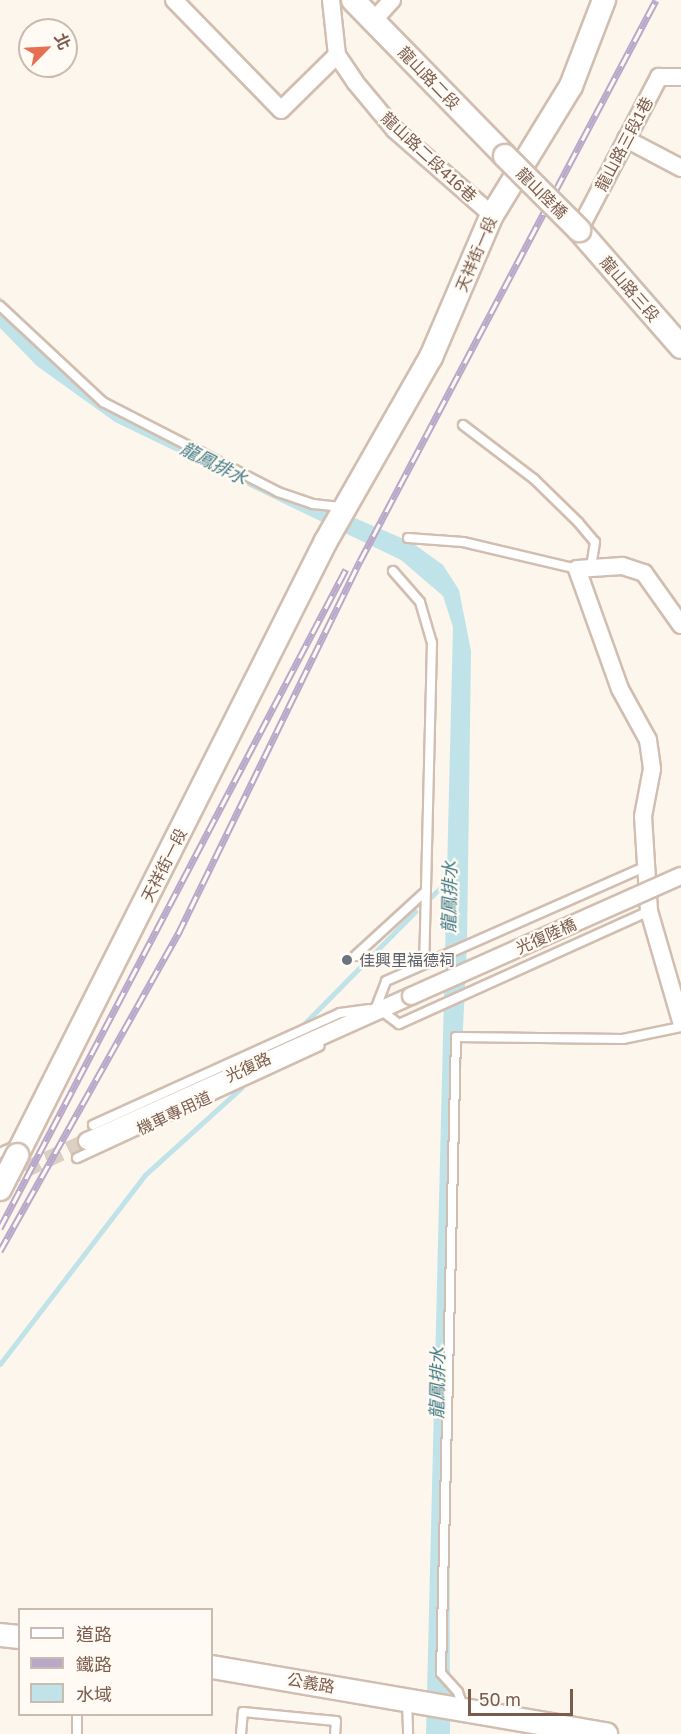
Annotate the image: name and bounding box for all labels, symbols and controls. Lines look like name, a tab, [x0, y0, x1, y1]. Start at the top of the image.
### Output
north arrow	[18, 18, 78, 78]
text: 北	[50, 30, 75, 53]
street label: 龍山路二段	[394, 43, 464, 113]
street label: 龍山路三段1巷	[591, 94, 657, 194]
street label: 龍山路二段416巷	[377, 108, 481, 206]
street label: 龍山陸橋	[513, 164, 571, 222]
street label: 天祥街一段	[452, 213, 500, 295]
street label: 龍山路三段	[597, 253, 663, 325]
water label: 龍鳳排水	[177, 437, 251, 489]
street label: 天祥街一段	[137, 825, 191, 905]
water label: 龍鳳排水	[438, 861, 460, 933]
street label: 光復陸橋	[513, 914, 579, 958]
place label: 佳興里福德祠	[359, 950, 455, 970]
marker: 佳興里福德祠	[340, 953, 354, 967]
street label: 光復路	[222, 1048, 274, 1086]
street label: 機車專用道	[134, 1087, 214, 1139]
water label: 龍鳳排水	[426, 1347, 448, 1419]
legend	[18, 1608, 213, 1716]
text: 道路	[76, 1623, 112, 1645]
text: 鐵路	[76, 1653, 112, 1675]
street label: 公義路	[286, 1669, 336, 1697]
scale bar	[471, 1677, 576, 1715]
text: 水域	[76, 1683, 112, 1705]
text: 50 m	[479, 1688, 521, 1710]

